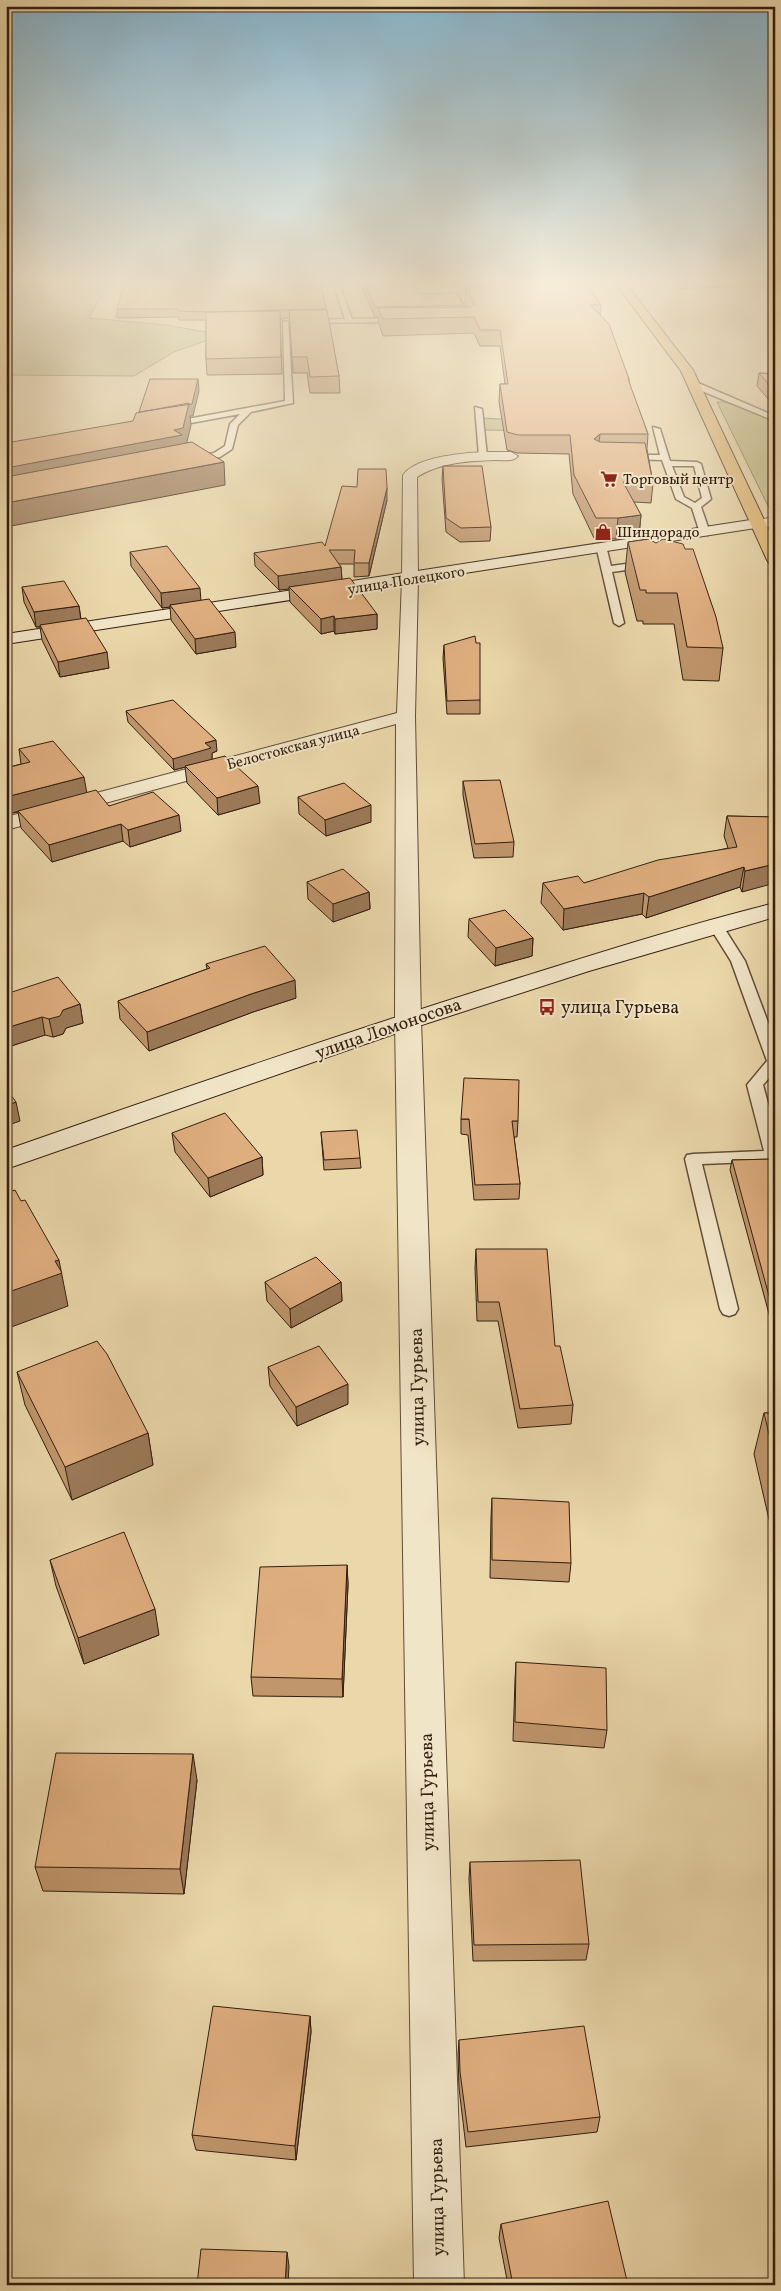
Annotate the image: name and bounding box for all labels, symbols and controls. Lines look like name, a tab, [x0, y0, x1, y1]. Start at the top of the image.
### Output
supermarket icon: Торговый центр	[599, 469, 619, 489]
place label: Торговый центр	[623, 470, 734, 491]
shop icon: Шиндорадо	[593, 522, 613, 542]
place label: Шиндорадо	[617, 523, 699, 544]
street label: улица Полецкого	[346, 562, 466, 601]
street label: Белостокская улица	[225, 721, 362, 776]
street label: улица Ломоносова	[312, 993, 465, 1066]
place label: улица Гурьева	[561, 996, 679, 1021]
bus stop icon: улица Гурьева	[537, 997, 557, 1017]
street label: улица Гурьева	[405, 1328, 432, 1446]
street label: улица Гурьева	[415, 1733, 442, 1851]
street label: улица Гурьева	[425, 2138, 452, 2256]

